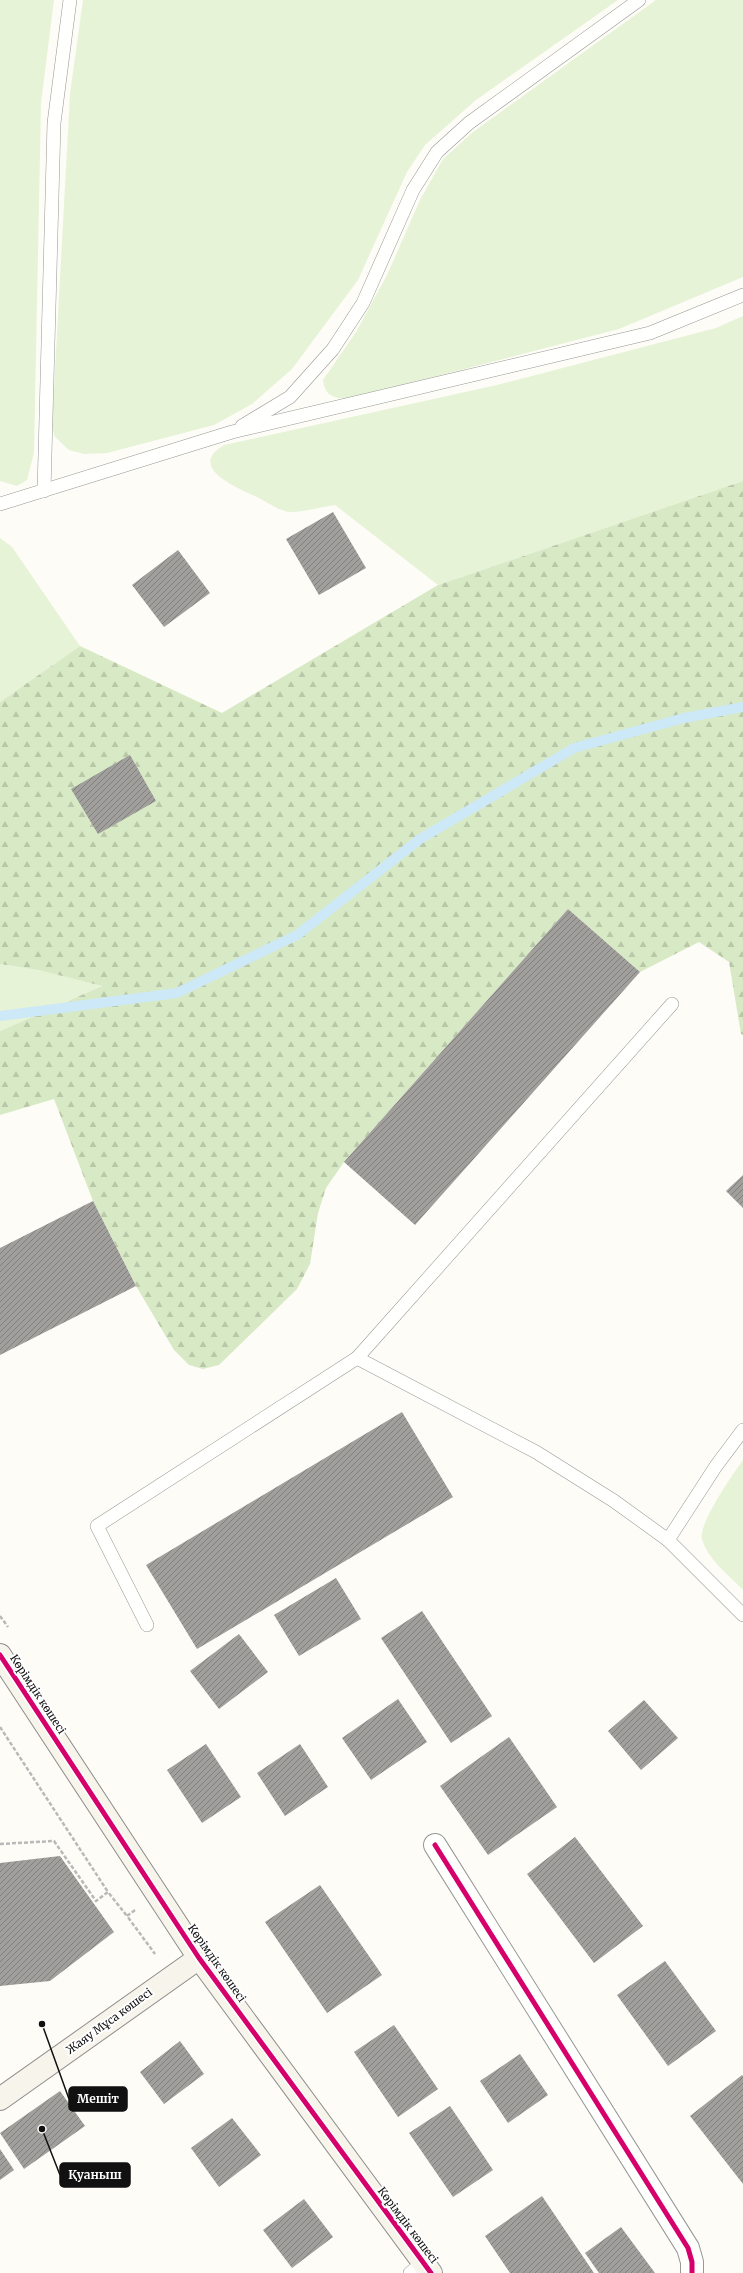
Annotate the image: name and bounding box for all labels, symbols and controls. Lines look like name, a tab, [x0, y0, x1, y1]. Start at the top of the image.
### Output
street label: Көрімдік көшесі	[7, 1652, 69, 1737]
street label: Көрімдік көшесі	[185, 1921, 249, 2005]
street label: Жаяу Мұса көшесі	[63, 1985, 155, 2057]
callout: Мешіт	[69, 2087, 127, 2111]
text: Мешіт	[77, 2091, 119, 2106]
callout: Қуаныш	[60, 2163, 130, 2187]
text: Қуаныш	[68, 2167, 122, 2182]
street label: Көрімдік көшесі	[375, 2184, 441, 2266]

